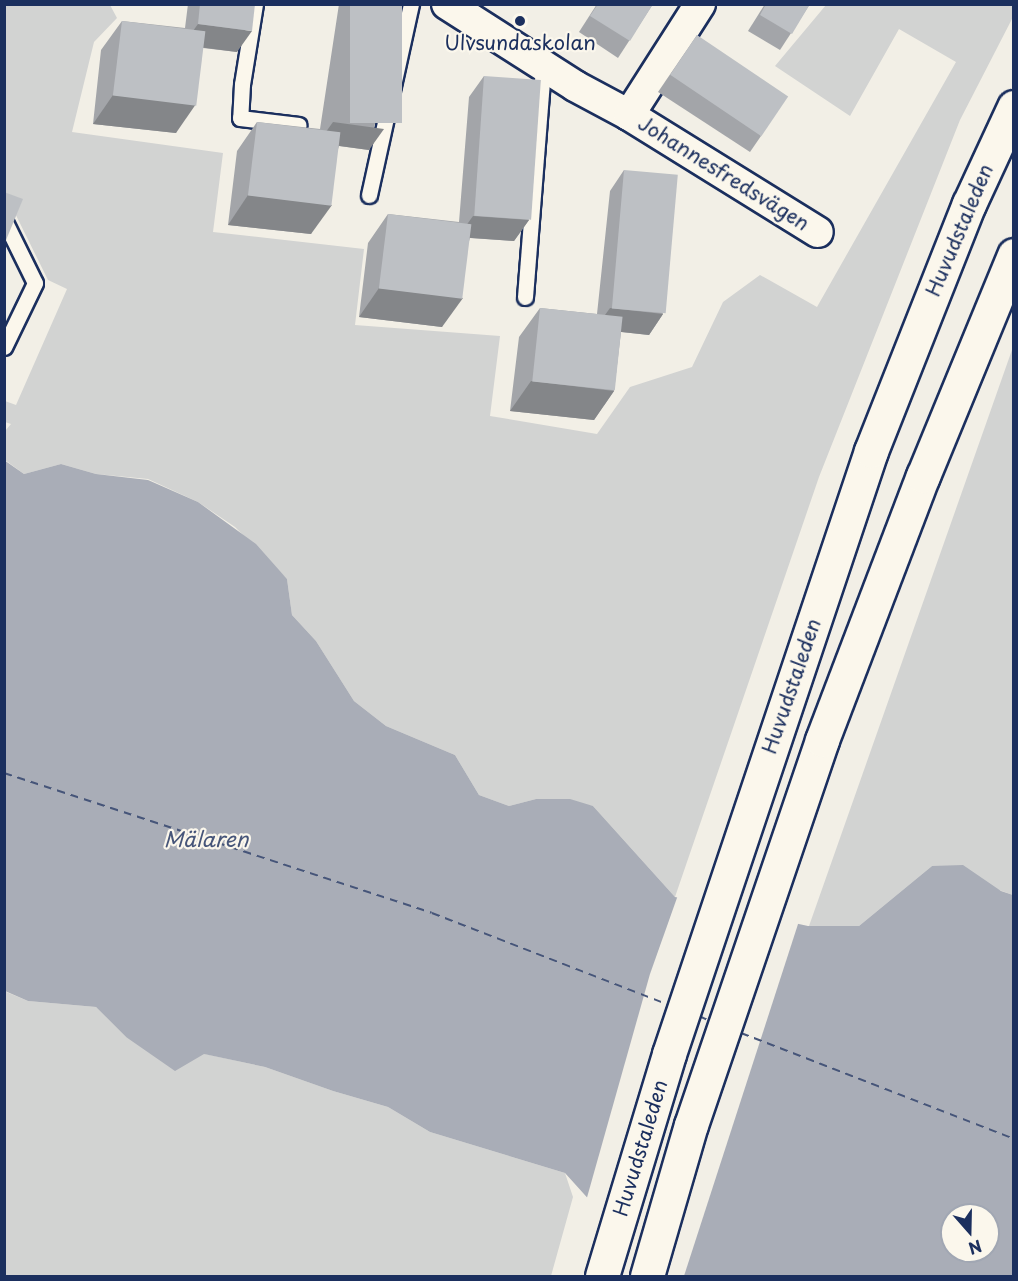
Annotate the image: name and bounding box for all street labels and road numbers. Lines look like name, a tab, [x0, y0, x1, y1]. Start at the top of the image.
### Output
street label: Johannesfredsvägen	[634, 111, 814, 235]
street label: Huvudstaleden	[920, 160, 998, 300]
street label: Huvudstaleden	[757, 615, 825, 757]
street label: Huvudstaleden	[608, 1077, 672, 1219]

